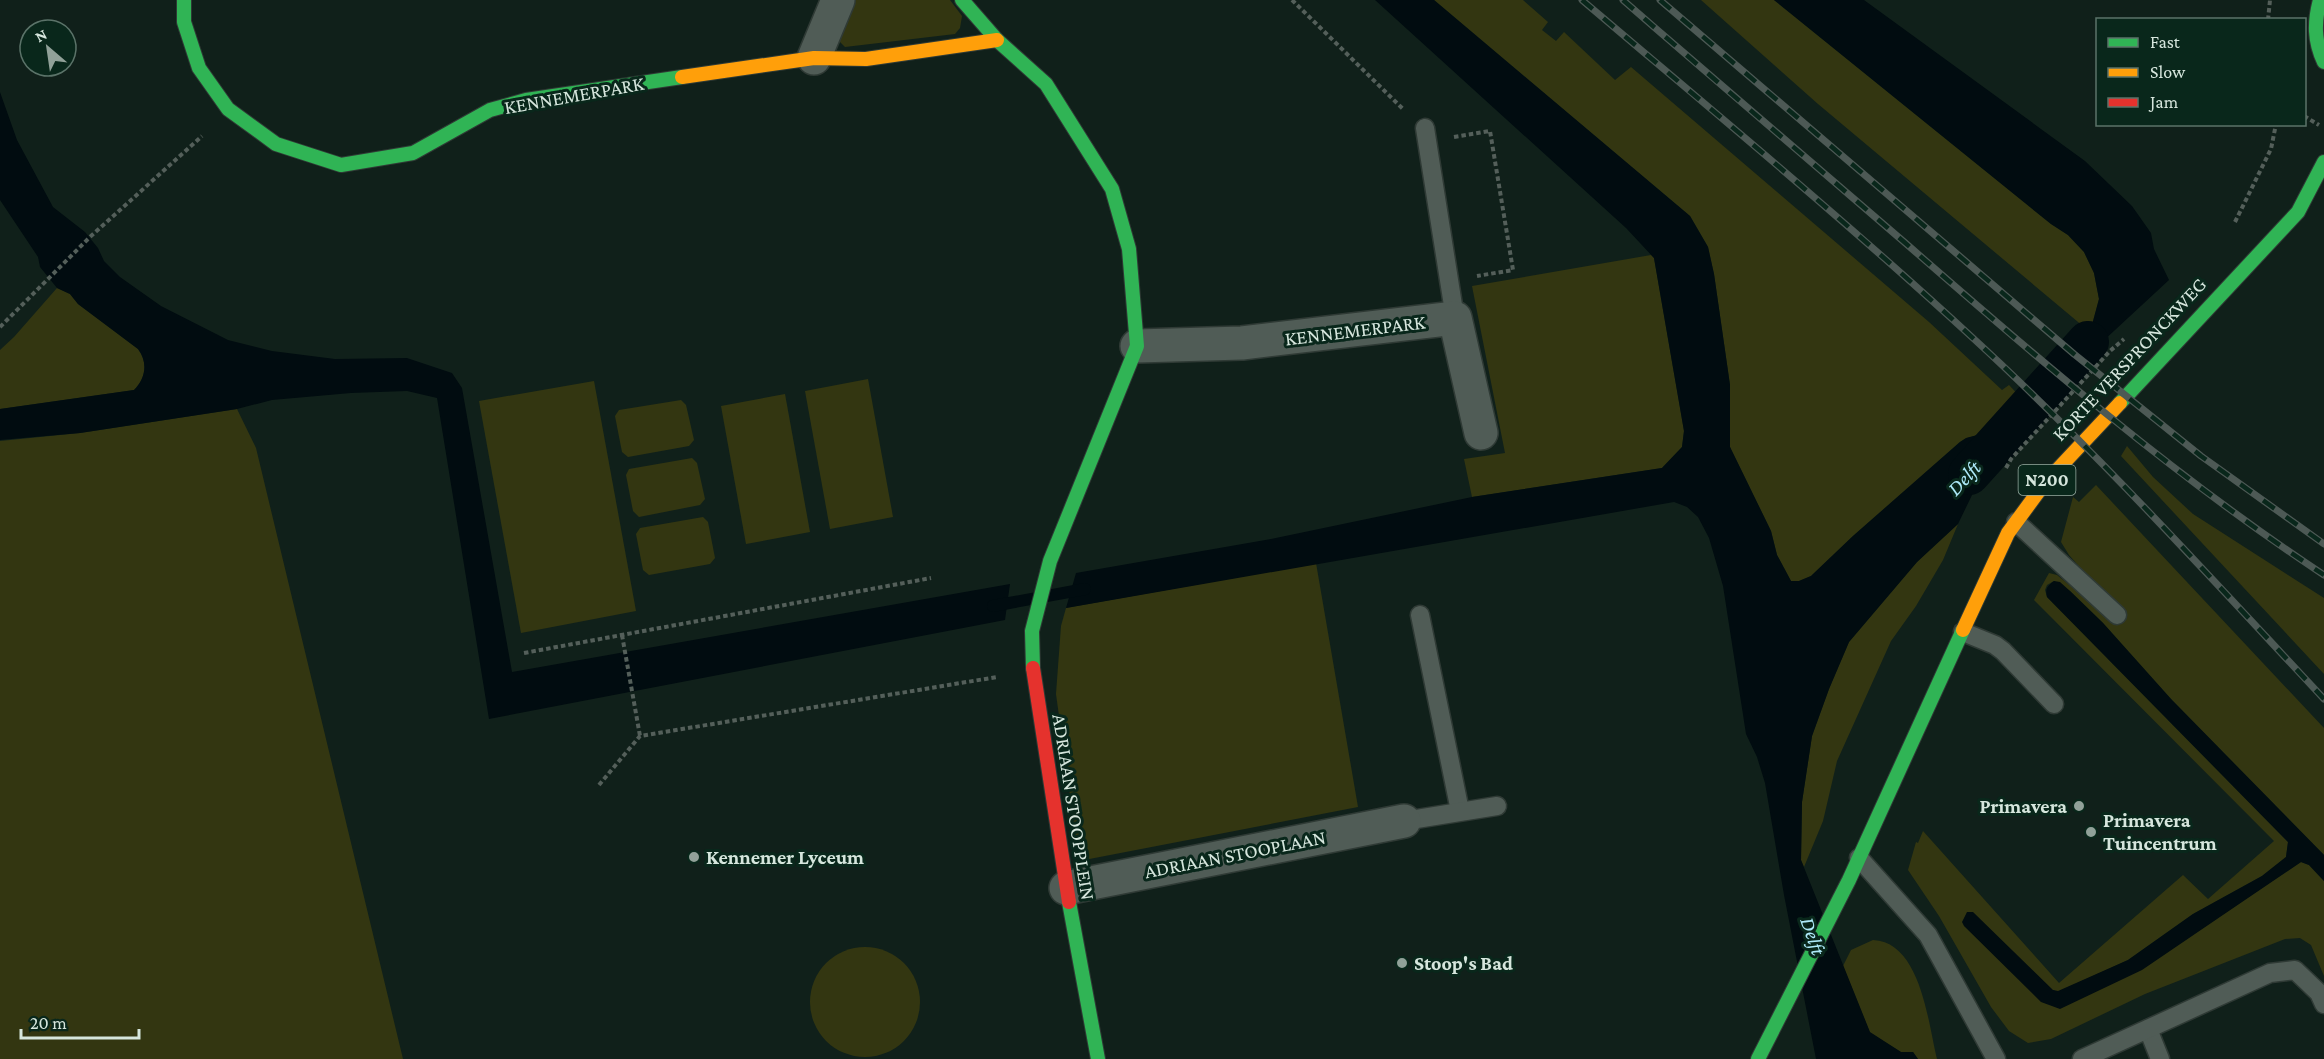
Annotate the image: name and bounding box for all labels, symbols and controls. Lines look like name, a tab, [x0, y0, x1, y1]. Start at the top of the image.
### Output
north arrow	[18, 18, 78, 78]
legend	[2096, 18, 2306, 126]
text: N	[32, 25, 50, 45]
text: Fast	[2150, 32, 2181, 52]
text: Slow	[2150, 62, 2186, 82]
street label: KENNEMERPARK	[502, 72, 646, 118]
text: Jam	[2148, 92, 2179, 112]
street label: KORTE VERSPRONCKWEG	[2048, 273, 2210, 445]
street label: KENNEMERPARK	[1283, 310, 1427, 350]
water label: Delft	[1942, 455, 1986, 500]
road number: N200	[2018, 465, 2076, 495]
street label: ADRIAAN STOOPPLEIN	[1048, 712, 1100, 902]
place label: Primavera	[1979, 795, 2067, 817]
marker: Primavera	[2072, 799, 2086, 813]
place label: Primavera Tuincentrum	[2103, 809, 2217, 854]
marker: Primavera Tuincentrum	[2084, 825, 2098, 839]
street label: ADRIAAN STOOPLAAN	[1143, 826, 1327, 882]
place label: Kennemer Lyceum	[706, 846, 864, 868]
marker: Kennemer Lyceum	[687, 850, 701, 864]
water label: Delft	[1795, 914, 1831, 959]
place label: Stoop's Bad	[1414, 952, 1513, 974]
marker: Stoop's Bad	[1395, 956, 1409, 970]
scale bar	[21, 1002, 140, 1040]
text: 20 m	[30, 1013, 67, 1033]

